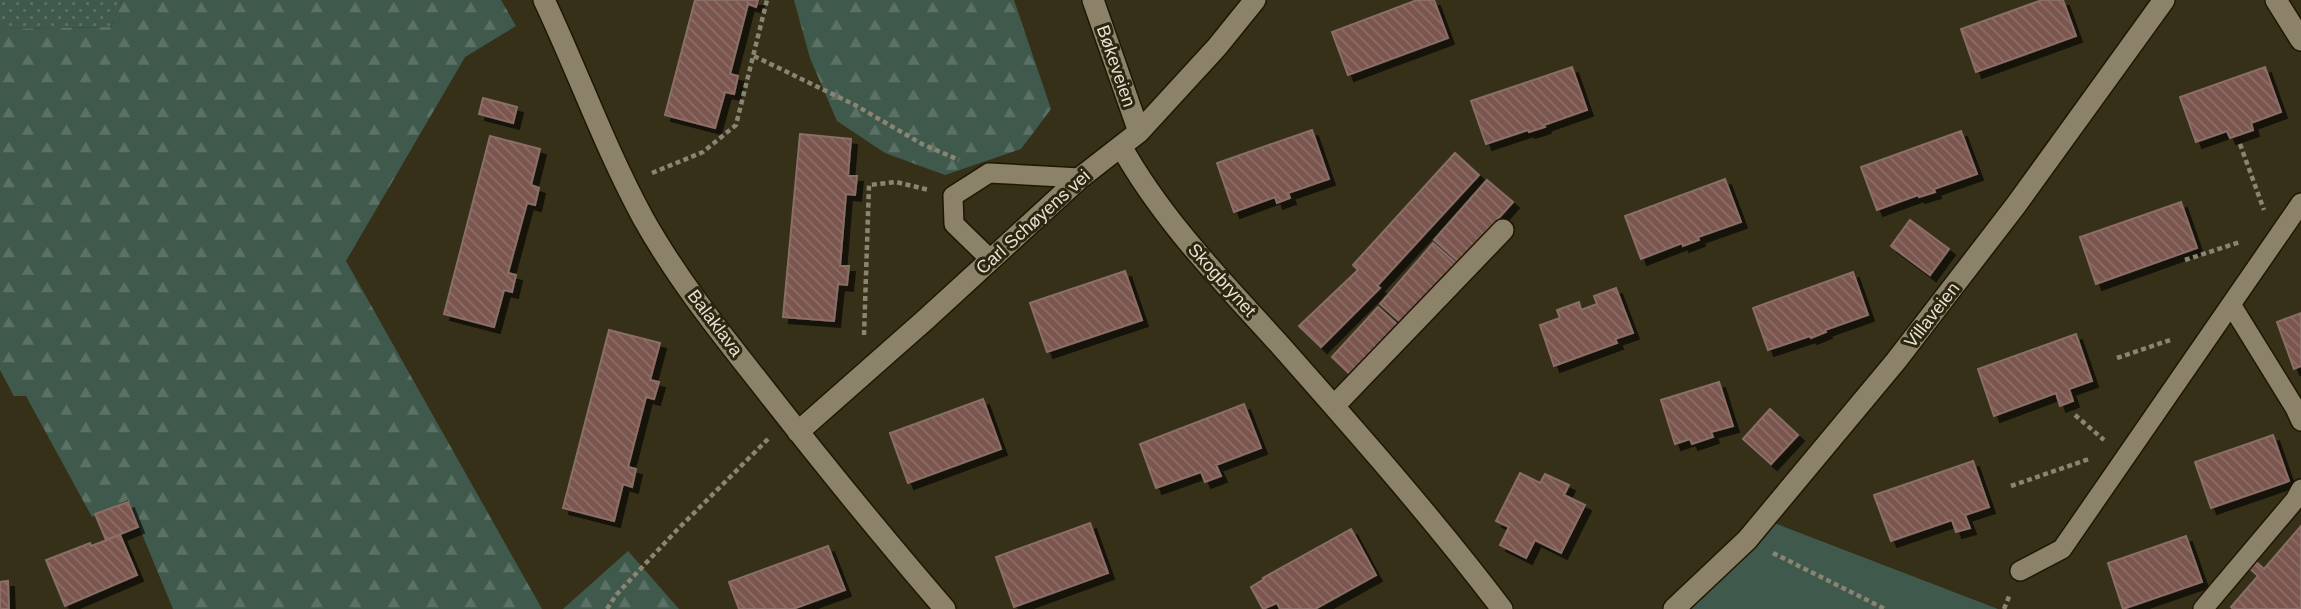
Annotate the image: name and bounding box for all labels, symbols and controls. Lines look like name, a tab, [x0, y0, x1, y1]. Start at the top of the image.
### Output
street label: Bøkeveien	[1093, 23, 1139, 109]
street label: Carl Schøyens vei	[972, 166, 1094, 278]
street label: Skogbrynet	[1184, 239, 1260, 321]
street label: Villaveien	[1900, 279, 1964, 351]
street label: Balaklava	[684, 286, 747, 361]

